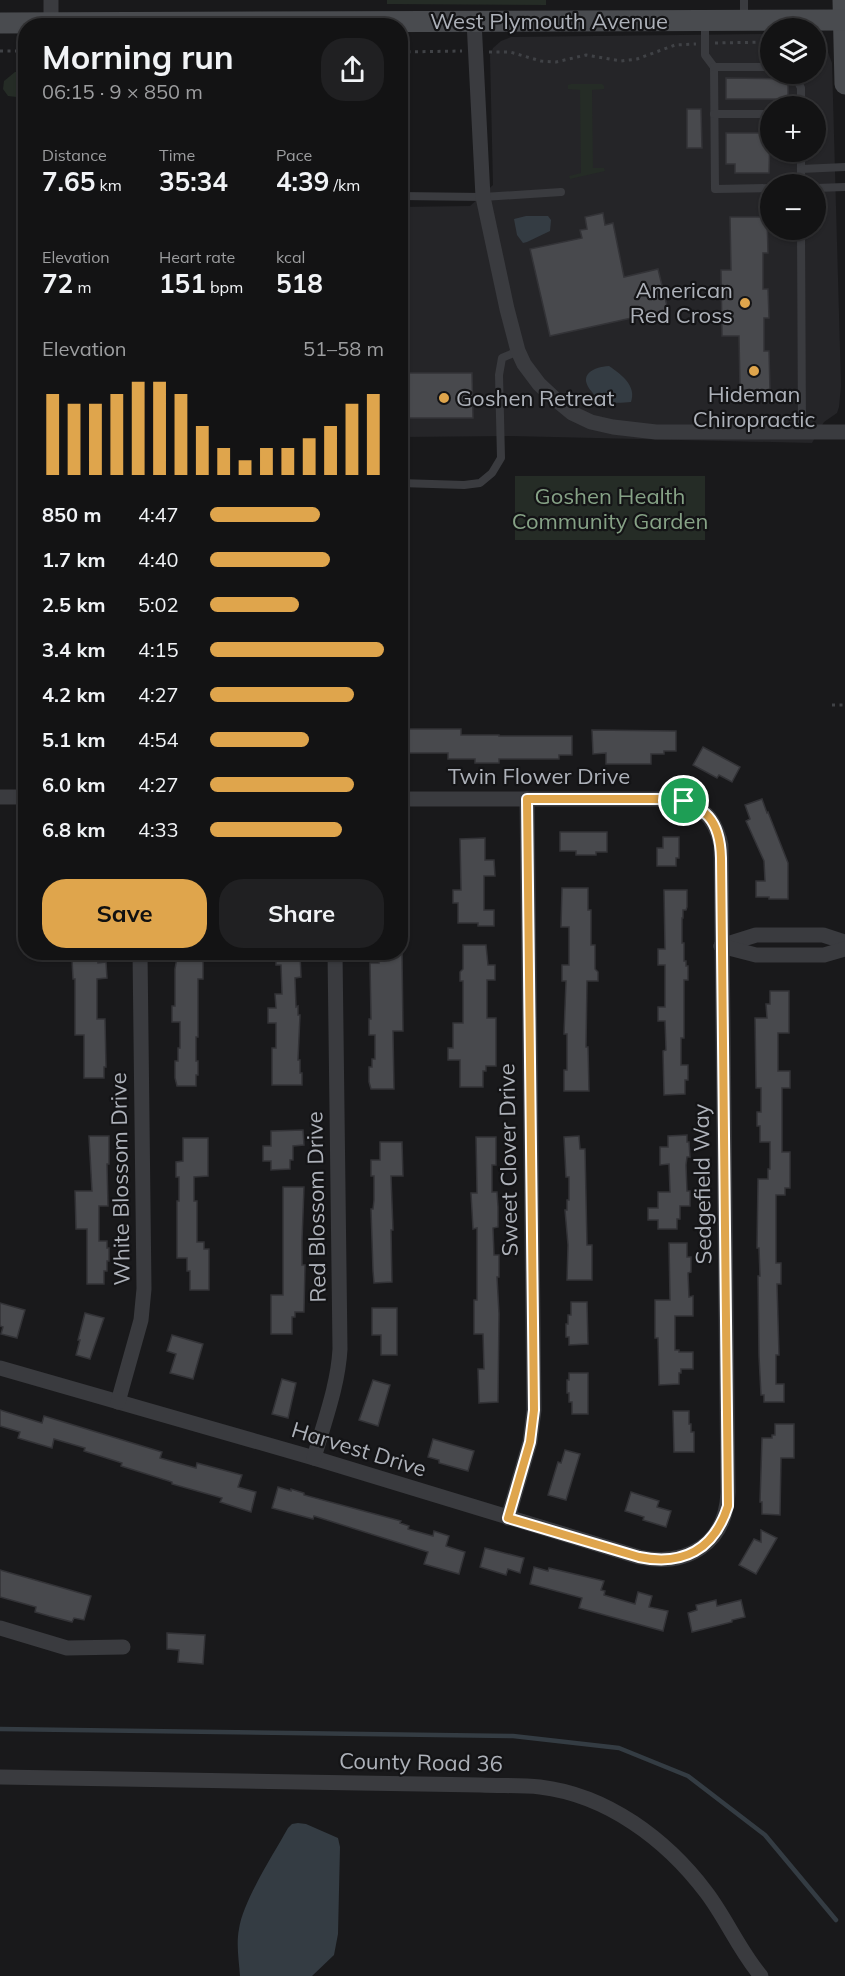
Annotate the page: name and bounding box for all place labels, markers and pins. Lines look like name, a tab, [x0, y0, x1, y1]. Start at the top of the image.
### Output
place label: American Red Cross	[630, 276, 733, 329]
marker: American Red Cross	[738, 296, 752, 310]
marker: Hideman Chiropractic	[747, 364, 761, 378]
place label: Hideman Chiropractic	[693, 380, 815, 433]
place label: Goshen Retreat	[456, 384, 615, 412]
marker: Goshen Retreat	[437, 391, 451, 405]
pin	[658, 775, 709, 826]

